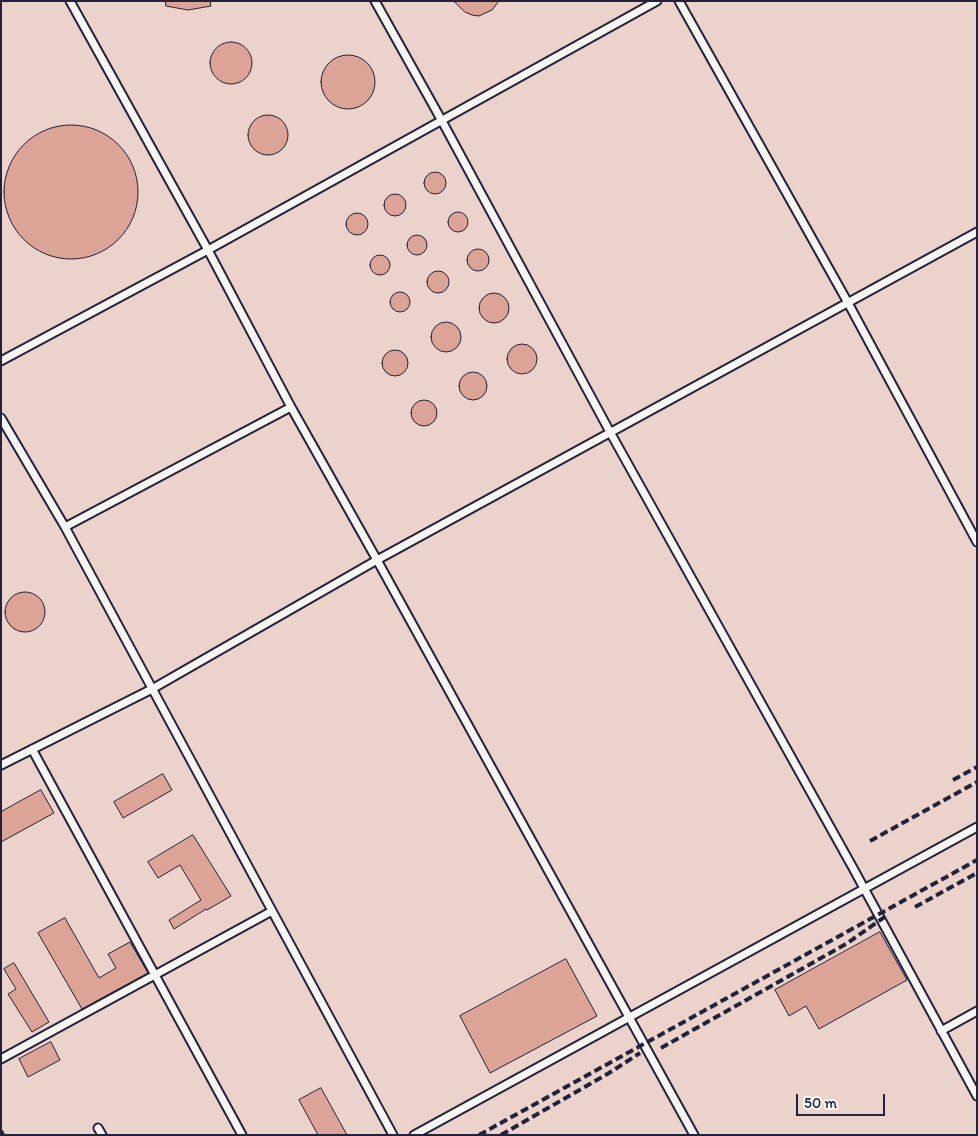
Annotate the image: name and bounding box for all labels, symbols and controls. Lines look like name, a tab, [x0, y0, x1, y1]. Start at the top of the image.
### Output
scale bar	[798, 1084, 887, 1116]
text: 50 m	[804, 1094, 837, 1112]

